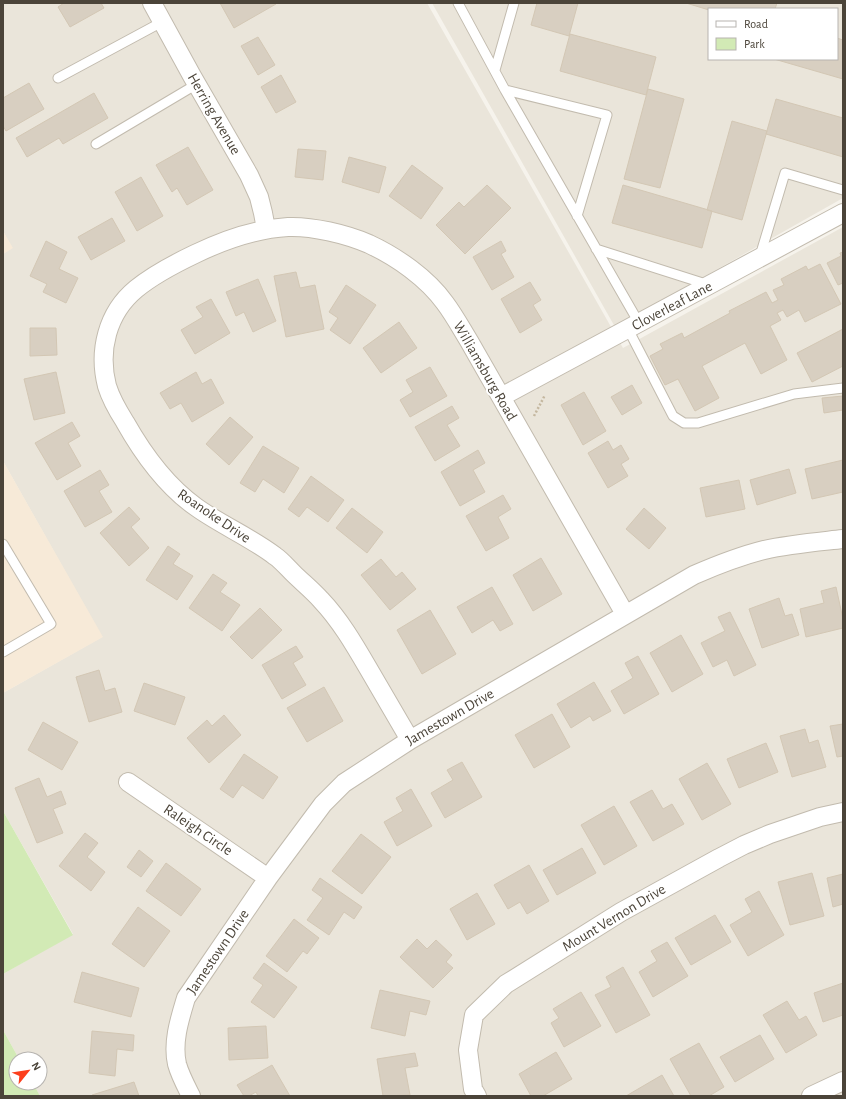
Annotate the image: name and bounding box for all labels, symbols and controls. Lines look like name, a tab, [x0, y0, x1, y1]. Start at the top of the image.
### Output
legend	[708, 8, 838, 60]
text: Road	[744, 18, 768, 30]
text: Park	[744, 38, 765, 50]
street label: Herring Avenue	[185, 71, 243, 157]
street label: Cloverleaf Lane	[629, 279, 715, 333]
street label: Williamsburg Road	[450, 319, 520, 423]
street label: Roanoke Drive	[175, 486, 253, 546]
street label: Jamestown Drive	[403, 686, 497, 748]
street label: Raleigh Circle	[161, 802, 235, 858]
street label: Mount Vernon Drive	[560, 881, 668, 955]
street label: Jamestown Drive	[184, 907, 252, 997]
north arrow	[8, 1051, 48, 1091]
text: N	[30, 1060, 43, 1072]

